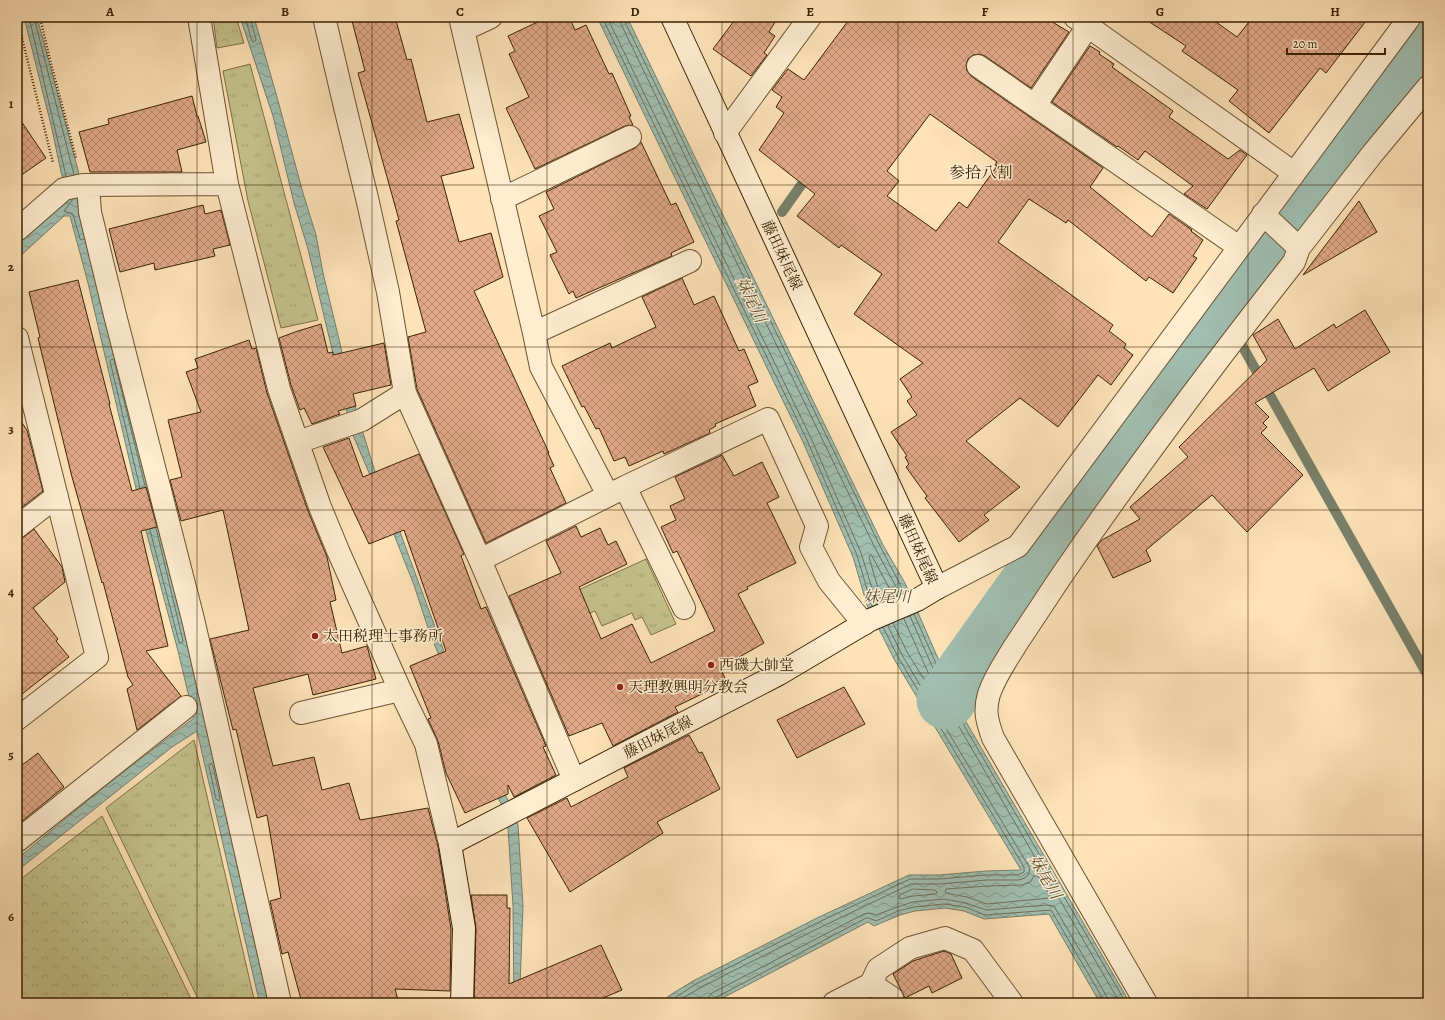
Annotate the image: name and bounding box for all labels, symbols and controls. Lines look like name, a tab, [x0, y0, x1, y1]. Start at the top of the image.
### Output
text: A	[105, 3, 115, 20]
text: B	[281, 3, 289, 20]
text: C	[456, 3, 464, 20]
text: D	[630, 3, 640, 20]
text: E	[806, 3, 814, 20]
text: F	[982, 3, 989, 20]
text: G	[1156, 3, 1164, 20]
text: H	[1330, 3, 1340, 20]
scale bar	[1287, 30, 1385, 56]
text: 20 m	[1293, 36, 1317, 52]
text: 1	[9, 95, 14, 112]
district label: 参拾八割	[949, 162, 1013, 184]
street label: 藤田妹尾線	[757, 217, 807, 293]
text: 2	[8, 258, 15, 275]
water label: 妹尾川	[731, 274, 772, 328]
text: 3	[8, 420, 14, 437]
street label: 藤田妹尾線	[894, 511, 942, 587]
text: 4	[8, 583, 14, 600]
water label: 妹尾川	[863, 586, 913, 608]
place label: 太田税理士事務所	[323, 626, 443, 646]
marker: 太田税理士事務所	[310, 631, 320, 641]
place label: 西磯大帥堂	[719, 655, 794, 675]
marker: 西磯大帥堂	[706, 660, 716, 670]
place label: 天理教興明分教会	[628, 677, 748, 697]
marker: 天理教興明分教会	[615, 682, 625, 692]
street label: 藤田妹尾線	[620, 711, 696, 763]
text: 5	[8, 746, 14, 763]
water label: 妹尾川	[1023, 851, 1068, 905]
text: 6	[8, 908, 14, 925]

